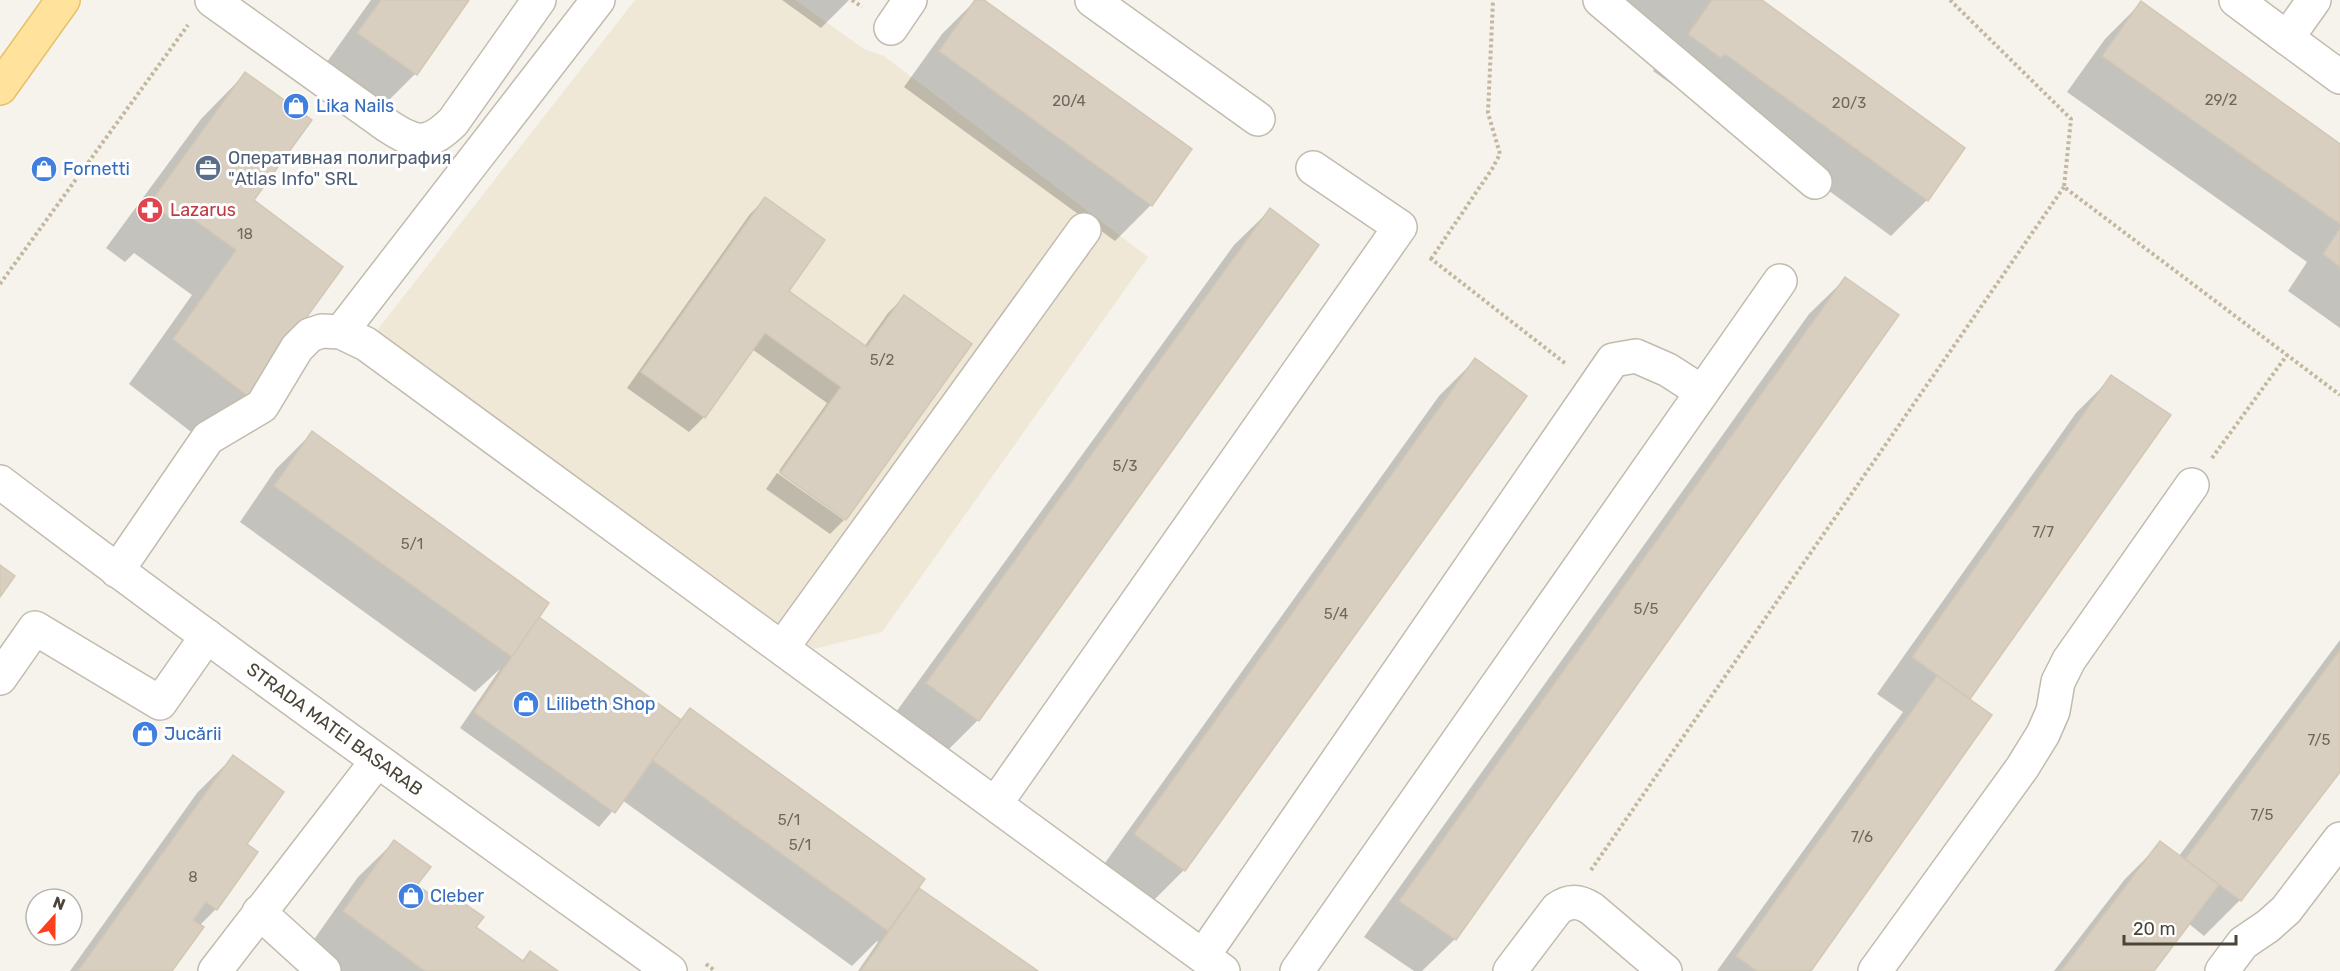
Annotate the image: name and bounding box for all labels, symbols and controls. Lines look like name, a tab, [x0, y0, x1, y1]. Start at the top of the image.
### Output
shop icon: Lika Nails	[281, 91, 311, 121]
house number: 29/2	[2205, 91, 2238, 109]
house number: 20/4	[1052, 92, 1086, 110]
house number: 20/3	[1832, 94, 1866, 112]
place label: Lika Nails	[316, 95, 394, 117]
place label: Оперативная полиграфия "Atlas Info" SRL	[228, 147, 451, 190]
office icon: Оперативная полиграфия "Atlas Info" SRL	[193, 153, 223, 183]
shop icon: Fornetti	[29, 154, 59, 184]
place label: Fornetti	[63, 158, 130, 180]
pharmacy icon: Lazarus	[135, 195, 165, 225]
place label: Lazarus	[170, 199, 236, 221]
house number: 18	[237, 225, 253, 243]
house number: 5/2	[870, 351, 895, 369]
house number: 5/3	[1112, 457, 1138, 475]
house number: 7/7	[2032, 523, 2054, 541]
house number: 5/1	[401, 535, 423, 553]
house number: 5/5	[1634, 600, 1659, 618]
house number: 5/4	[1324, 605, 1348, 623]
street label: STRADA MATEI BASARAB	[242, 658, 427, 801]
shop icon: Lilibeth Shop	[511, 689, 541, 719]
place label: Lilibeth Shop	[546, 693, 656, 715]
shop icon: Jucării	[130, 719, 160, 749]
place label: Jucării	[164, 723, 222, 745]
house number: 7/5	[2308, 731, 2330, 749]
house number: 7/5	[2251, 806, 2273, 824]
house number: 5/1	[778, 811, 800, 829]
house number: 7/6	[1851, 828, 1873, 846]
house number: 5/1	[789, 836, 811, 854]
house number: 8	[188, 868, 198, 886]
shop icon: Cleber	[396, 881, 426, 911]
place label: Cleber	[430, 885, 484, 907]
north arrow	[24, 887, 84, 947]
text: N	[50, 893, 68, 914]
scale bar	[2124, 908, 2236, 946]
text: 20 m	[2133, 918, 2175, 940]

